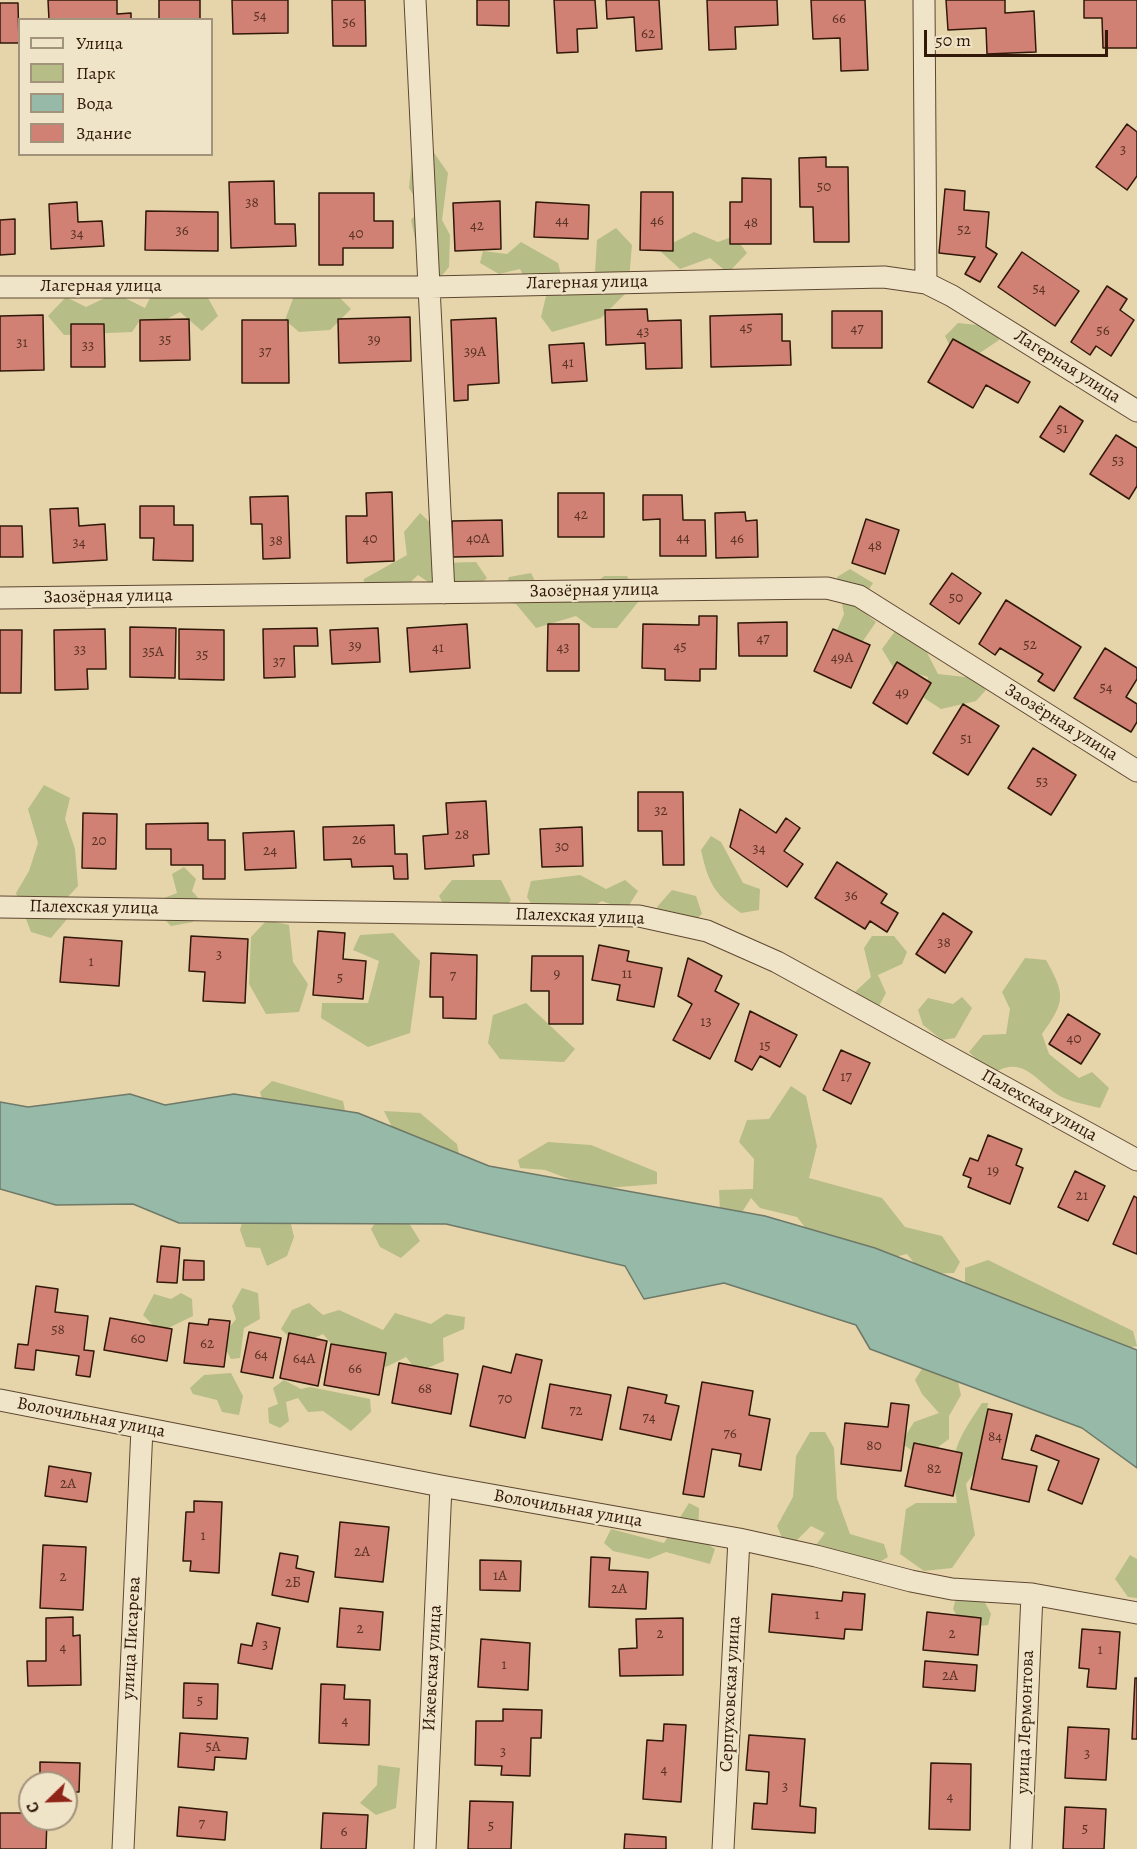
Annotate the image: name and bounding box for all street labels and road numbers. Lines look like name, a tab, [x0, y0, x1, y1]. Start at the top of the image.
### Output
street label: Лагерная улица	[526, 271, 648, 295]
street label: Лагерная улица	[40, 276, 162, 298]
street label: Лагерная улица	[1010, 326, 1124, 408]
street label: Заозёрная улица	[529, 579, 659, 603]
street label: Заозёрная улица	[43, 585, 173, 609]
street label: Заозёрная улица	[1000, 680, 1122, 766]
street label: Палехская улица	[29, 896, 159, 920]
street label: Палехская улица	[515, 904, 645, 930]
street label: Палехская улица	[977, 1065, 1101, 1147]
street label: Волочильная улица	[15, 1393, 167, 1443]
street label: Волочильная улица	[492, 1485, 644, 1533]
street label: улица Писарева	[118, 1576, 146, 1700]
street label: Ижевская улица	[419, 1604, 447, 1732]
street label: Серпуховская улица	[716, 1615, 746, 1773]
street label: улица Лермонтова	[1013, 1650, 1039, 1794]

